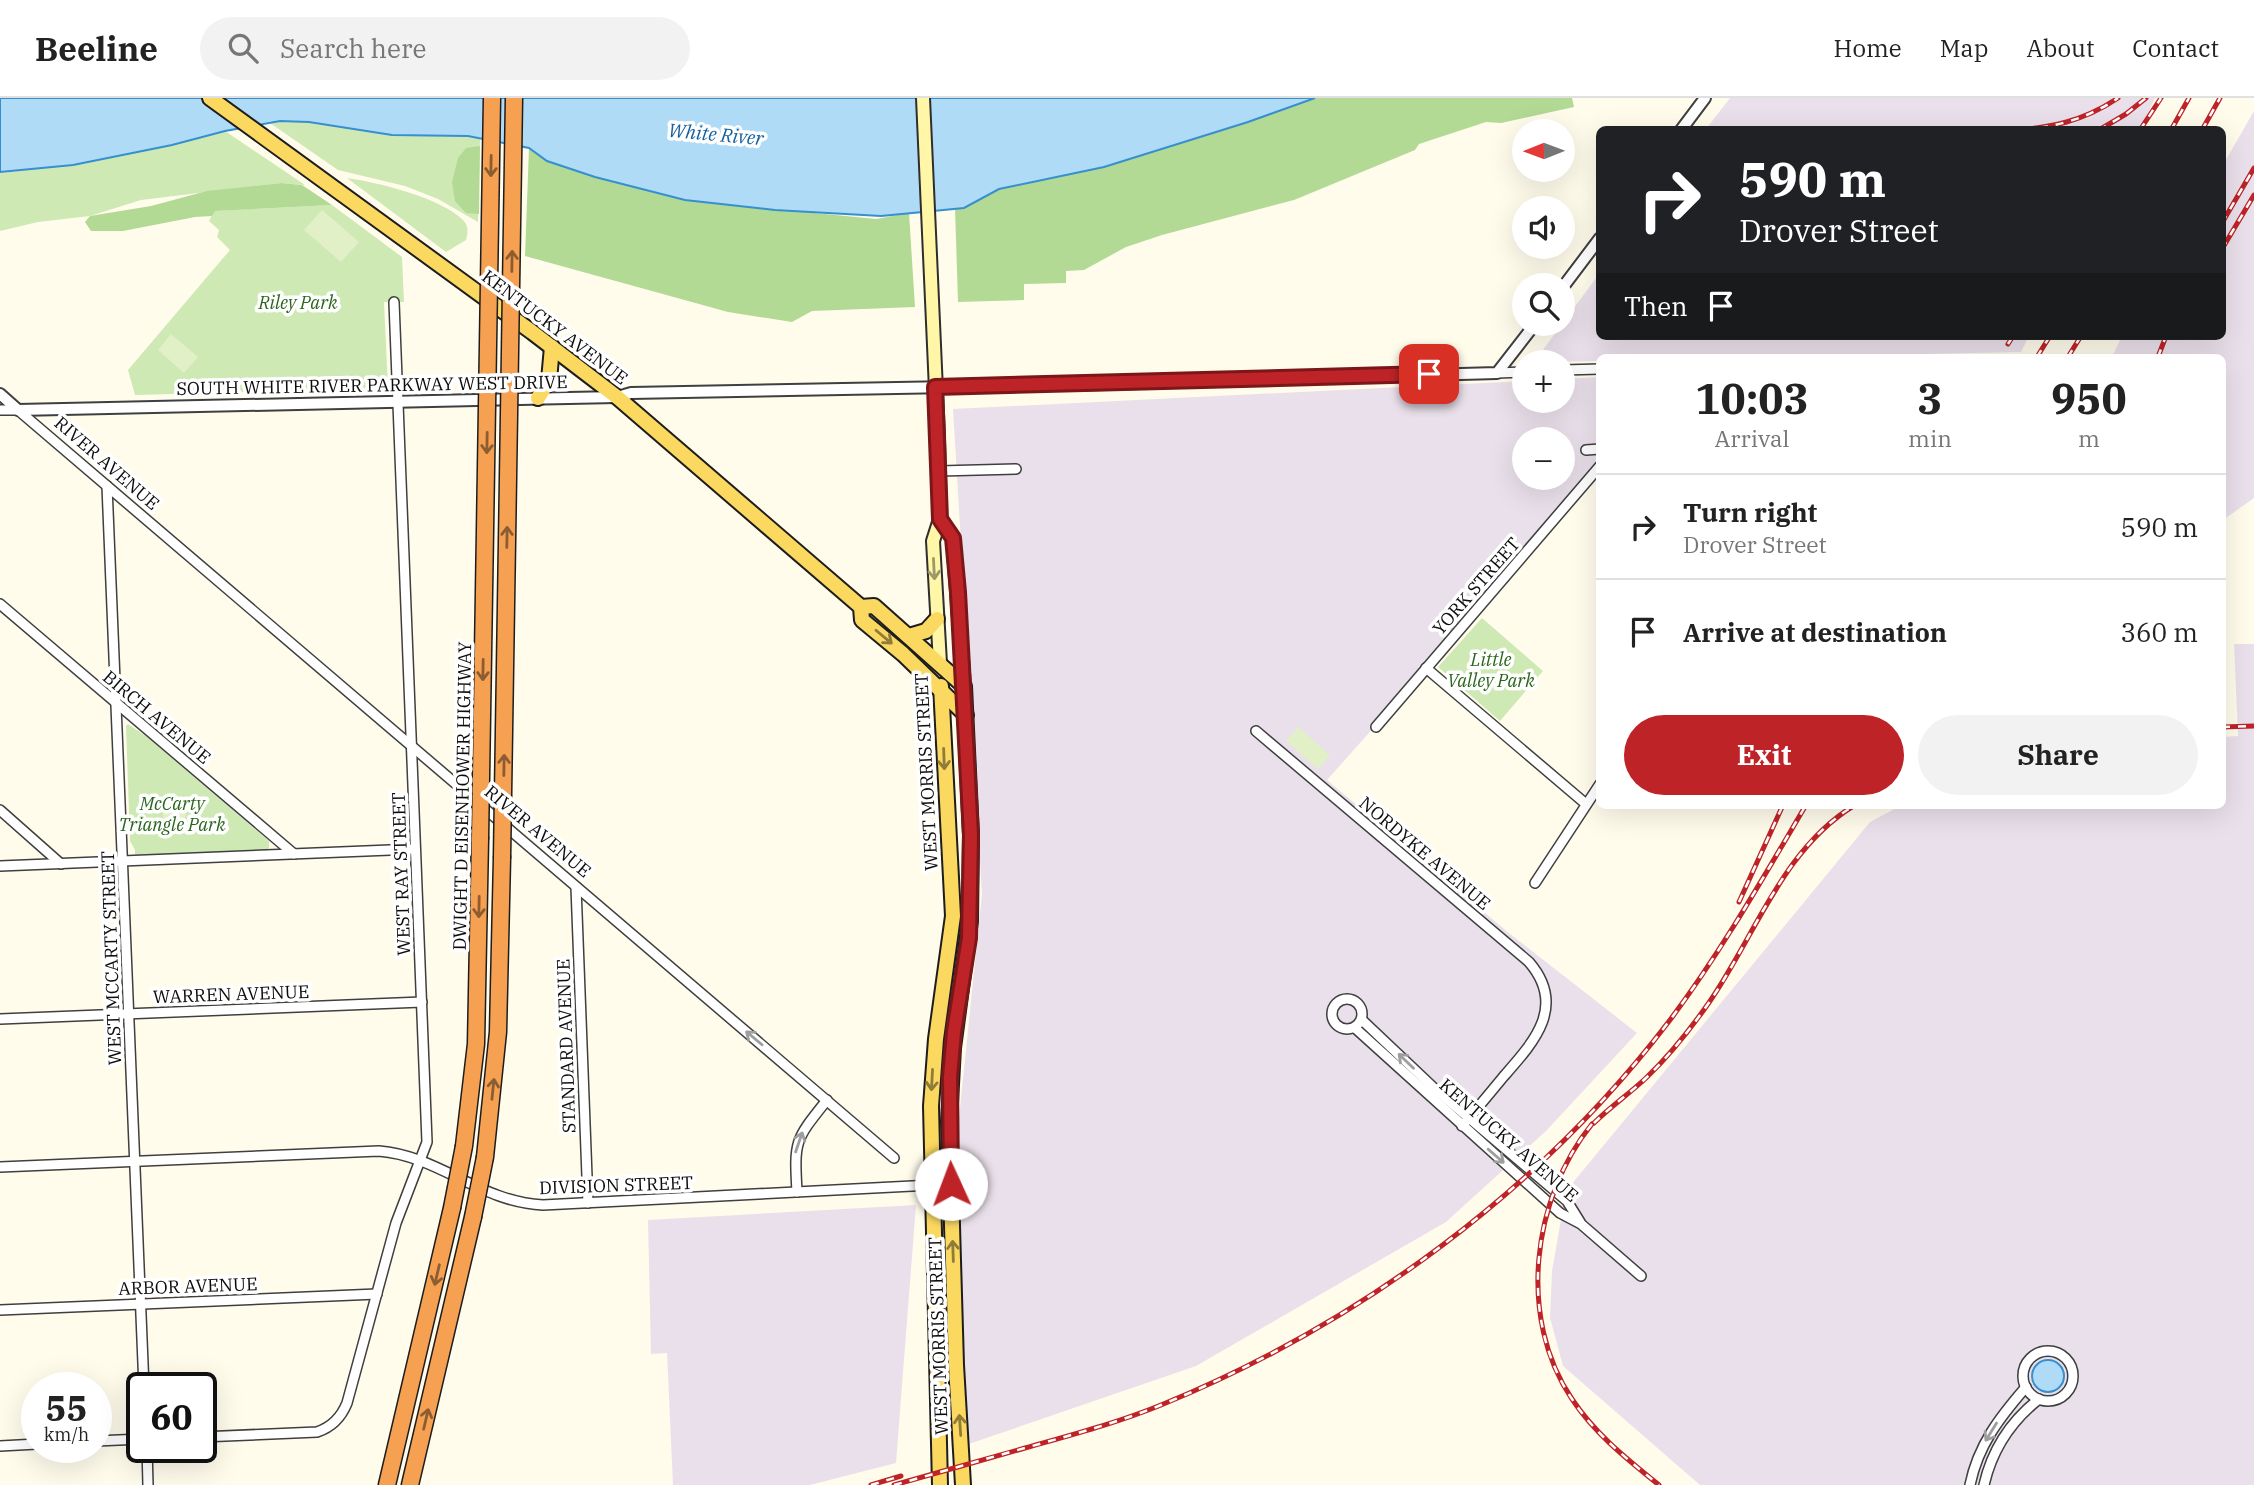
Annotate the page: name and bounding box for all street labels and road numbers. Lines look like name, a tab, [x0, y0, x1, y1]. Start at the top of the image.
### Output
street label: KENTUCKY AVENUE	[477, 265, 633, 389]
street label: SOUTH WHITE RIVER PARKWAY WEST DRIVE	[176, 370, 568, 400]
street label: RIVER AVENUE	[50, 411, 164, 515]
street label: YORK STREET	[1427, 532, 1525, 639]
street label: DWIGHT D EISENHOWER HIGHWAY	[448, 641, 476, 951]
street label: BIRCH AVENUE	[98, 665, 216, 769]
street label: WEST MORRIS STREET	[909, 672, 943, 871]
street label: RIVER AVENUE	[480, 780, 596, 882]
street label: NORDYKE AVENUE	[1355, 791, 1495, 915]
street label: WEST RAY STREET	[387, 792, 415, 956]
street label: WEST MCCARTY STREET	[96, 850, 126, 1066]
street label: STANDARD AVENUE	[551, 958, 581, 1134]
street label: WARREN AVENUE	[152, 980, 310, 1008]
street label: KENTUCKY AVENUE	[1435, 1073, 1583, 1207]
street label: DIVISION STREET	[539, 1171, 694, 1199]
street label: WEST MORRIS STREET	[923, 1236, 953, 1435]
street label: ARBOR AVENUE	[118, 1272, 258, 1300]

